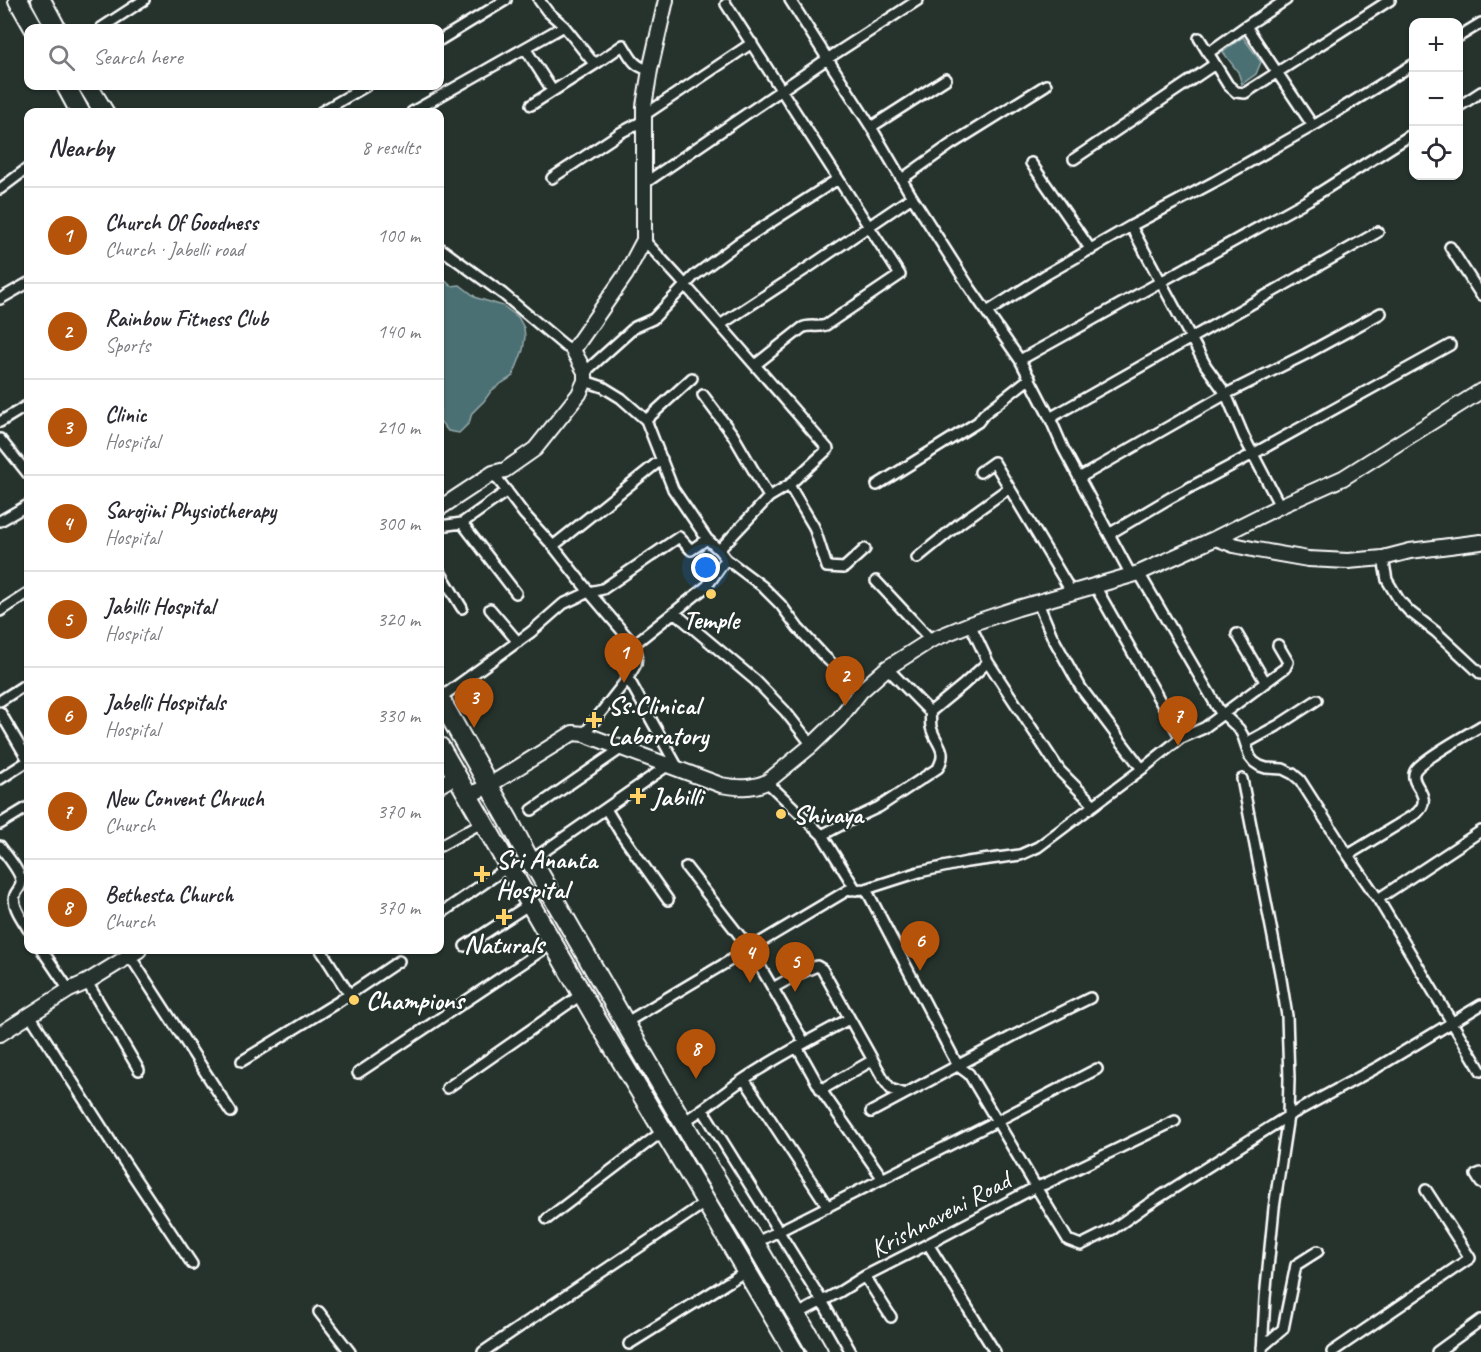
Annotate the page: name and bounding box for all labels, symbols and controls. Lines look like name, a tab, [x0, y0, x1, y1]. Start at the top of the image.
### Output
map controls	[1409, 18, 1463, 180]
button: +	[1409, 18, 1463, 72]
search box	[24, 24, 444, 90]
icon: search	[45, 41, 78, 74]
text: Search here	[93, 43, 183, 71]
button: −	[1409, 72, 1463, 126]
button: locate	[1409, 126, 1463, 180]
text: Nearby	[48, 131, 113, 164]
text: 8 results	[361, 135, 420, 160]
text: Church Of Goodness	[105, 209, 258, 237]
text: 1	[63, 223, 72, 248]
text: 100 m	[377, 223, 420, 248]
text: Church · Jabelli road	[105, 237, 244, 262]
text: Rainbow Fitness Club	[105, 305, 268, 333]
text: 2	[63, 319, 72, 344]
text: 140 m	[377, 319, 420, 344]
text: Sports	[105, 333, 150, 358]
text: Clinic	[105, 401, 147, 429]
text: 3	[63, 415, 72, 440]
text: 210 m	[377, 415, 420, 440]
text: Hospital	[105, 429, 160, 454]
text: Sarojini Physiotherapy	[105, 497, 276, 525]
text: 4	[63, 511, 72, 536]
text: 300 m	[377, 511, 420, 536]
text: Hospital	[105, 525, 160, 550]
your location	[691, 553, 720, 582]
marker: Temple	[704, 587, 718, 601]
text: Jabilli Hospital	[105, 593, 214, 621]
place label: Temple	[683, 603, 741, 636]
text: 5	[63, 607, 72, 632]
text: 320 m	[377, 607, 420, 632]
text: Hospital	[105, 621, 160, 646]
pin: 1	[604, 634, 644, 683]
pin: 2	[826, 656, 864, 706]
pin: 3	[454, 678, 494, 728]
text: Jabelli Hospitals	[105, 689, 225, 717]
place label: Ss.Clinical Laboratory	[608, 689, 710, 752]
pin: 7	[1158, 696, 1198, 746]
text: 6	[63, 703, 72, 728]
text: 330 m	[377, 703, 420, 728]
marker: Ss.Clinical Laboratory	[585, 711, 603, 729]
text: Hospital	[105, 717, 160, 742]
place label: Jabilli	[650, 780, 706, 813]
text: New Convent Chruch	[105, 785, 264, 813]
marker: Jabilli	[629, 787, 647, 805]
place label: Shivaya	[793, 798, 865, 831]
text: 7	[63, 799, 72, 824]
text: 370 m	[377, 799, 420, 824]
marker: Shivaya	[774, 807, 788, 821]
text: Church	[105, 813, 155, 838]
place label: Sri Ananta Hospital	[496, 843, 599, 906]
marker: Sri Ananta Hospital	[473, 865, 491, 883]
text: Bethesta Church	[105, 881, 233, 909]
text: 8	[63, 895, 72, 920]
text: 370 m	[377, 895, 420, 920]
marker: Naturals	[495, 908, 513, 926]
text: Church	[105, 909, 155, 934]
pin: 6	[900, 922, 940, 971]
place label: Naturals	[464, 928, 547, 961]
pin: 4	[730, 934, 770, 983]
pin: 5	[776, 942, 814, 992]
place label: Champions	[366, 984, 466, 1017]
marker: Champions	[347, 993, 361, 1007]
pin: 8	[676, 1030, 716, 1079]
street label: Krishnaveni Road	[865, 1162, 1019, 1265]

